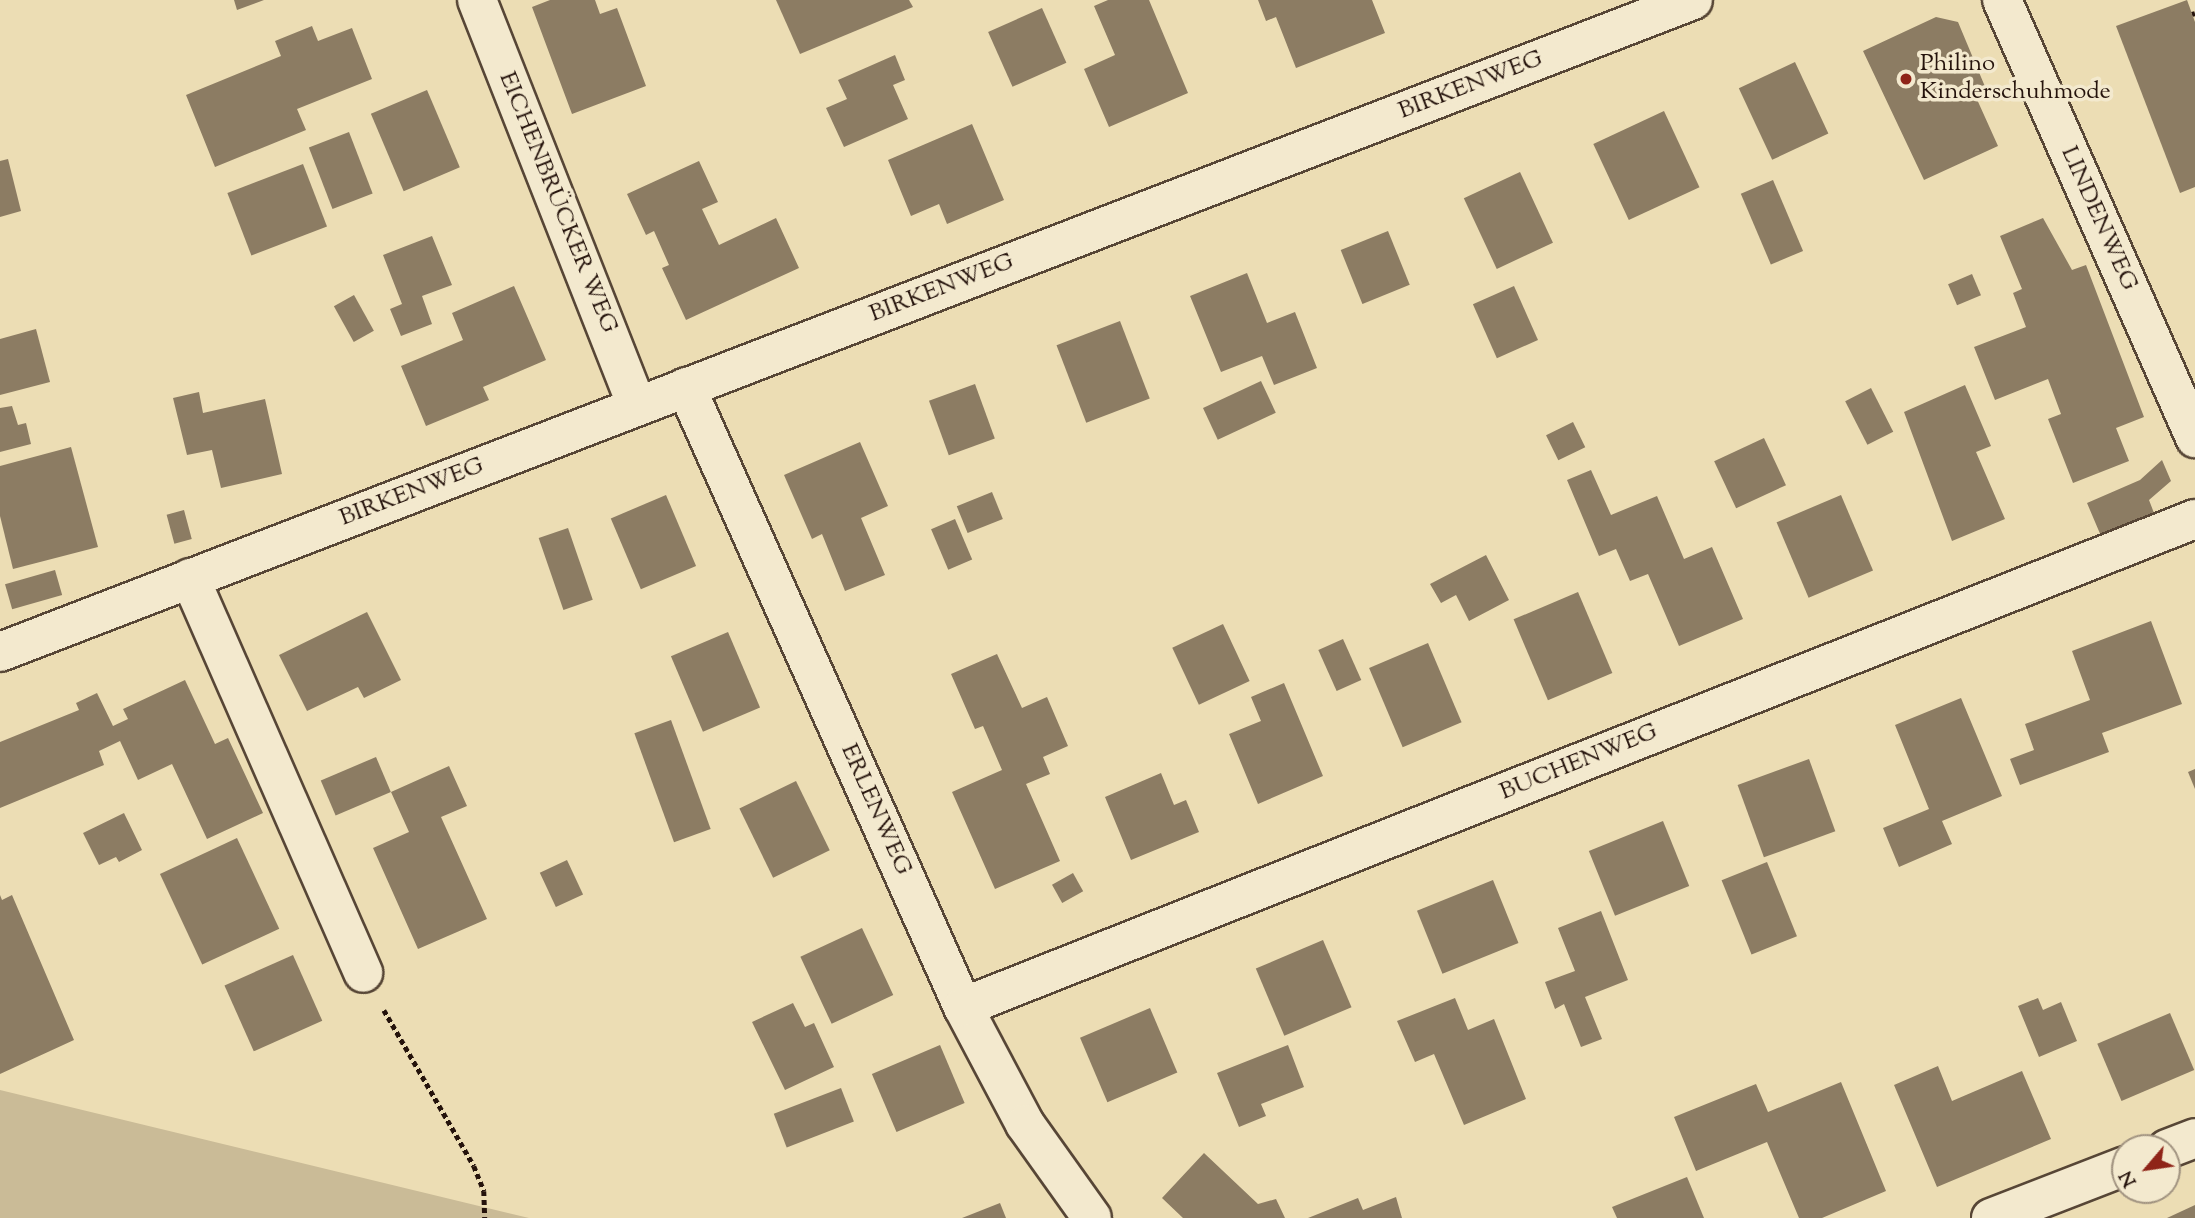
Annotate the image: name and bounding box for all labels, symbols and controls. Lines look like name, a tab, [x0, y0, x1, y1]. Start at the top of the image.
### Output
street label: BIRKENWEG	[1395, 45, 1547, 127]
place label: Philino Kinderschuhmode	[1920, 51, 2111, 107]
street label: EICHENBRÜCKER WEG	[491, 68, 623, 338]
marker: Philino Kinderschuhmode	[1898, 71, 1914, 87]
street label: LINDENWEG	[2053, 142, 2143, 296]
street label: BIRKENWEG	[866, 248, 1018, 330]
street label: BIRKENWEG	[336, 452, 488, 534]
street label: BUCHENWEG	[1496, 718, 1662, 808]
street label: ERLENWEG	[833, 740, 917, 880]
north arrow	[2111, 1134, 2181, 1204]
text: N	[2113, 1165, 2144, 1192]

